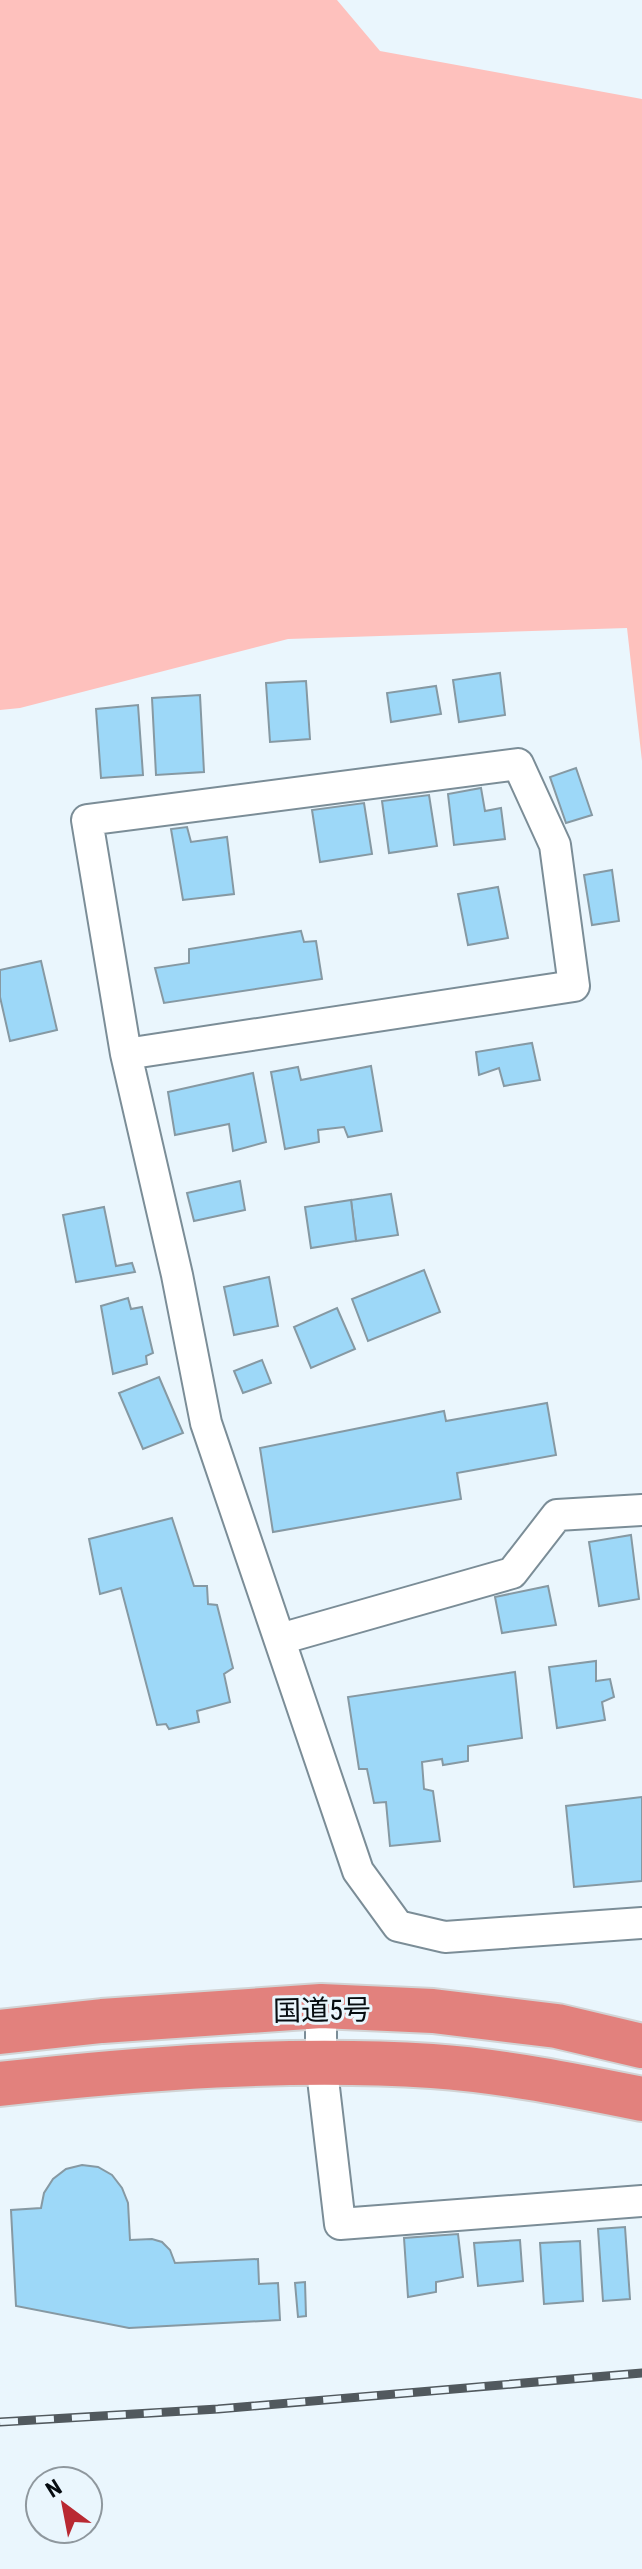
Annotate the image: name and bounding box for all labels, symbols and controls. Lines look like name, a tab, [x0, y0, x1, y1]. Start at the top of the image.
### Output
street label: 国道5号	[273, 1993, 371, 2028]
north arrow	[24, 2465, 104, 2545]
text: N	[41, 2474, 66, 2503]

